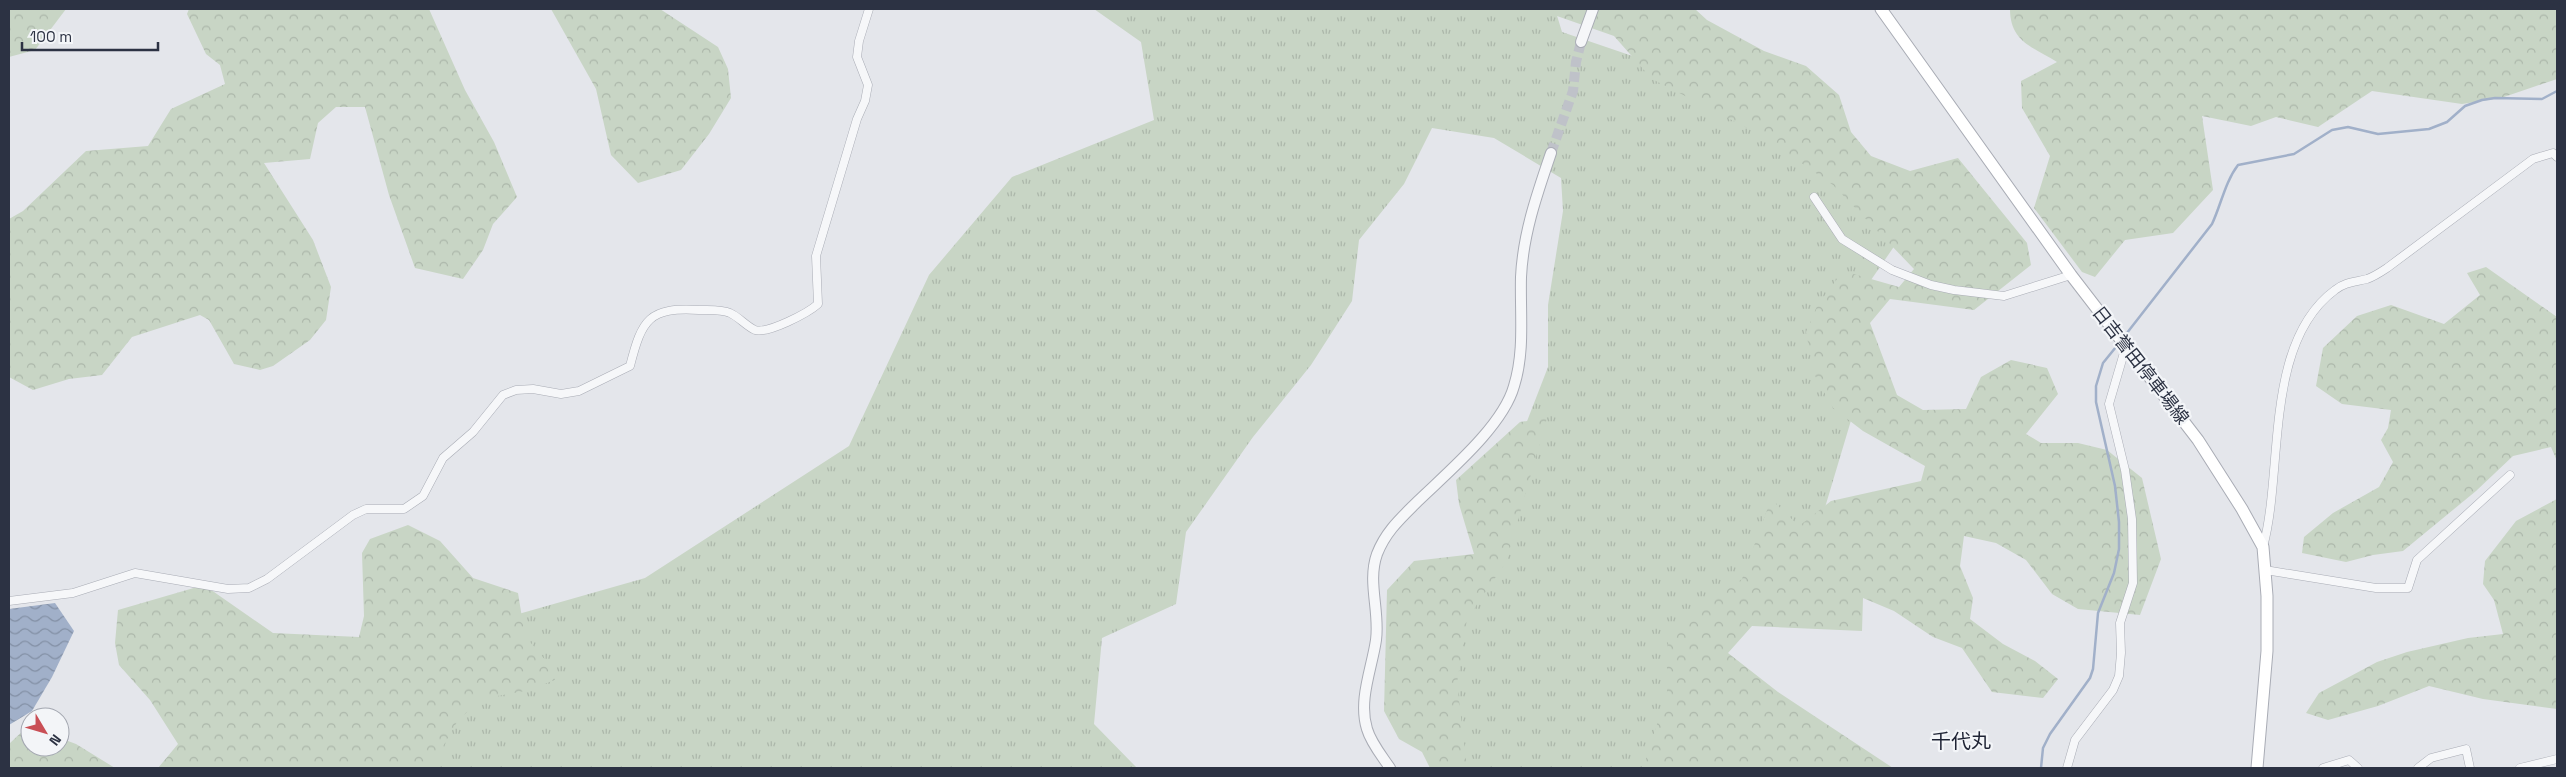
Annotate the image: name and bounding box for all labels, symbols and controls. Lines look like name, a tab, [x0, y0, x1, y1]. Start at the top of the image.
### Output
scale bar	[22, 20, 159, 52]
text: 100 m	[30, 27, 72, 46]
street label: 日吉誉田停車場線	[2088, 301, 2194, 429]
north arrow	[20, 707, 70, 757]
district label: 千代丸	[1931, 728, 1991, 754]
text: N	[45, 731, 65, 749]

